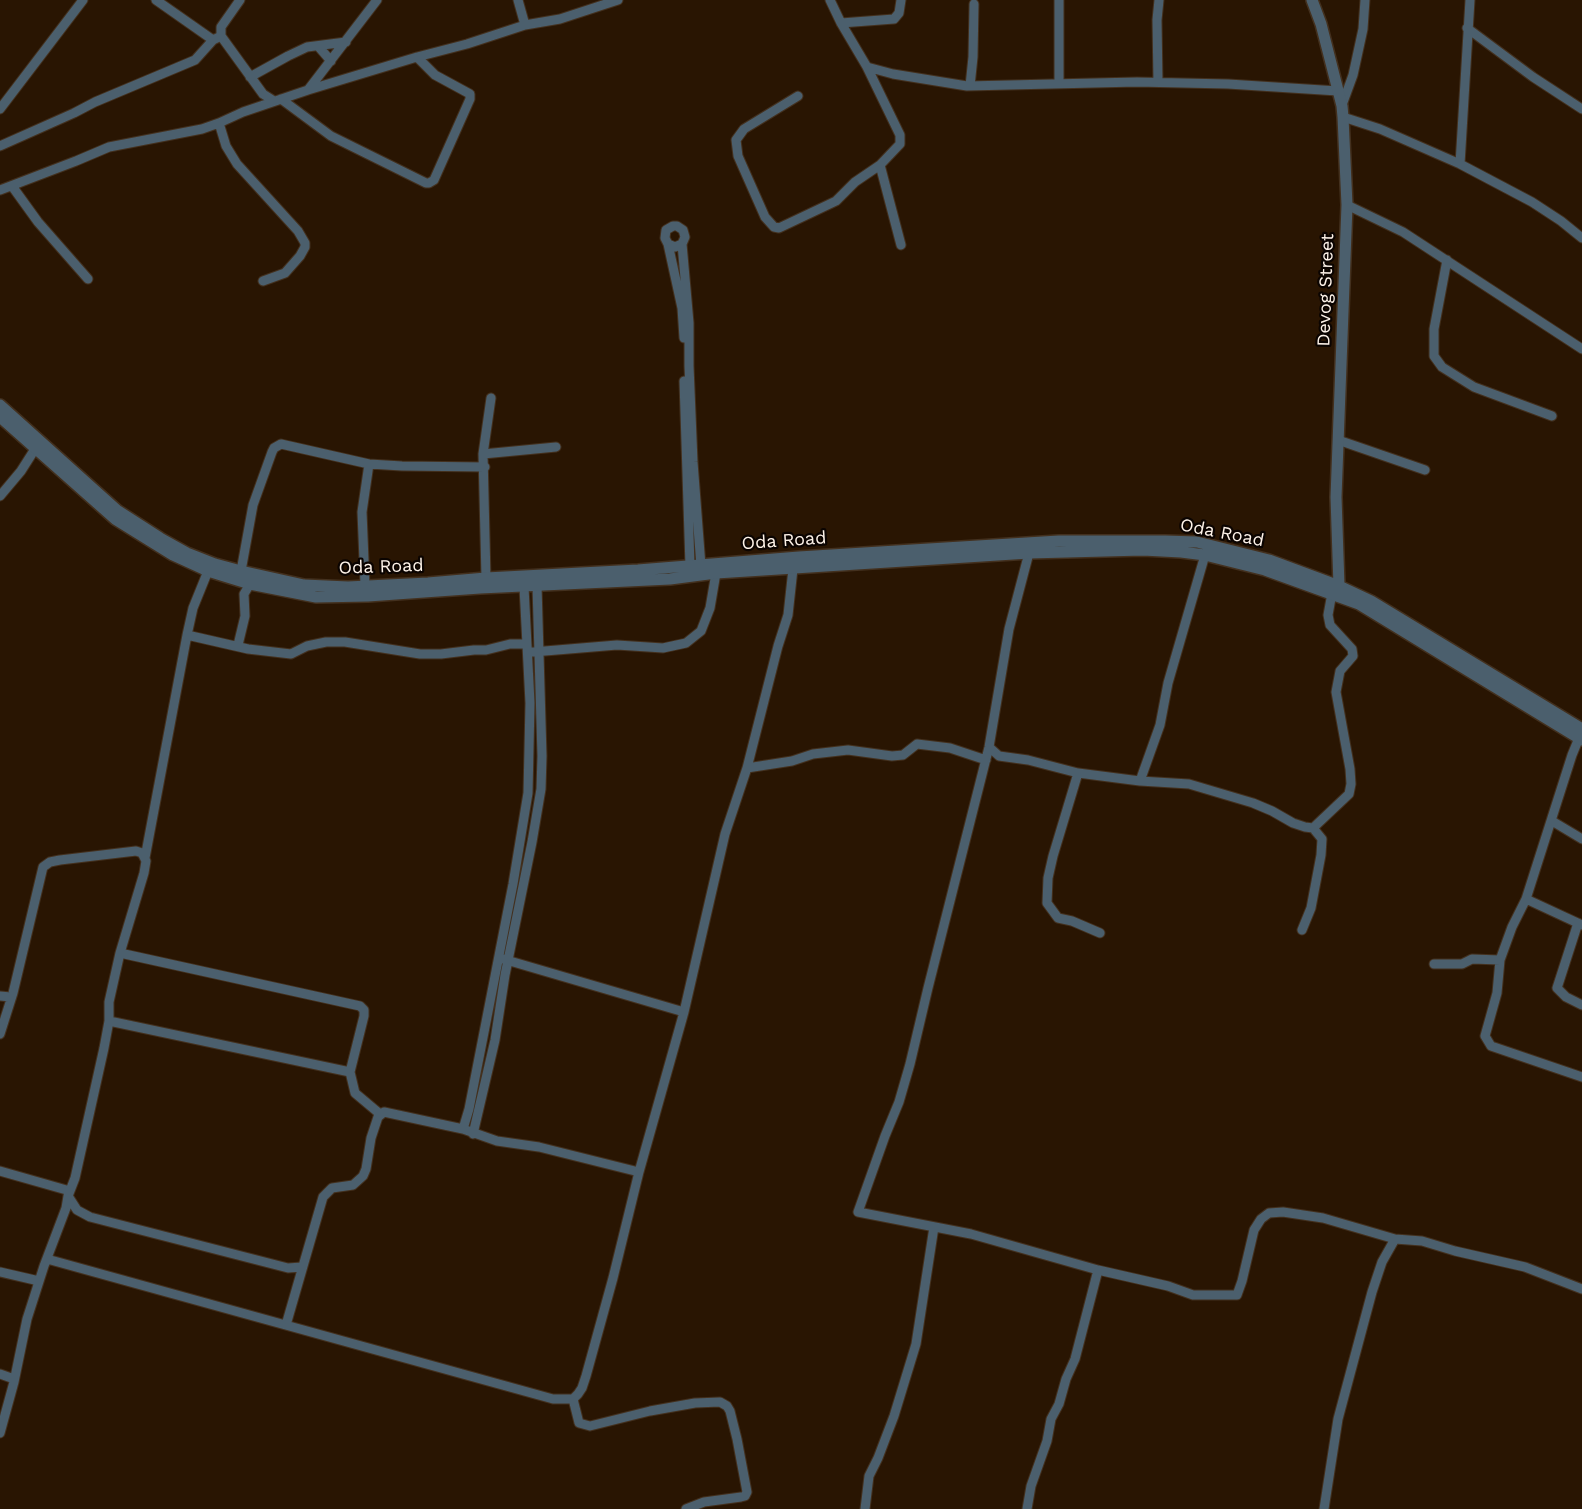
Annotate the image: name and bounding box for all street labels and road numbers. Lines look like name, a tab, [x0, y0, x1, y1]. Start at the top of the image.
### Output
street label: Devog Street	[1313, 233, 1339, 347]
street label: Oda Road	[1178, 514, 1266, 552]
street label: Oda Road	[741, 527, 827, 555]
street label: Oda Road	[338, 555, 424, 579]

